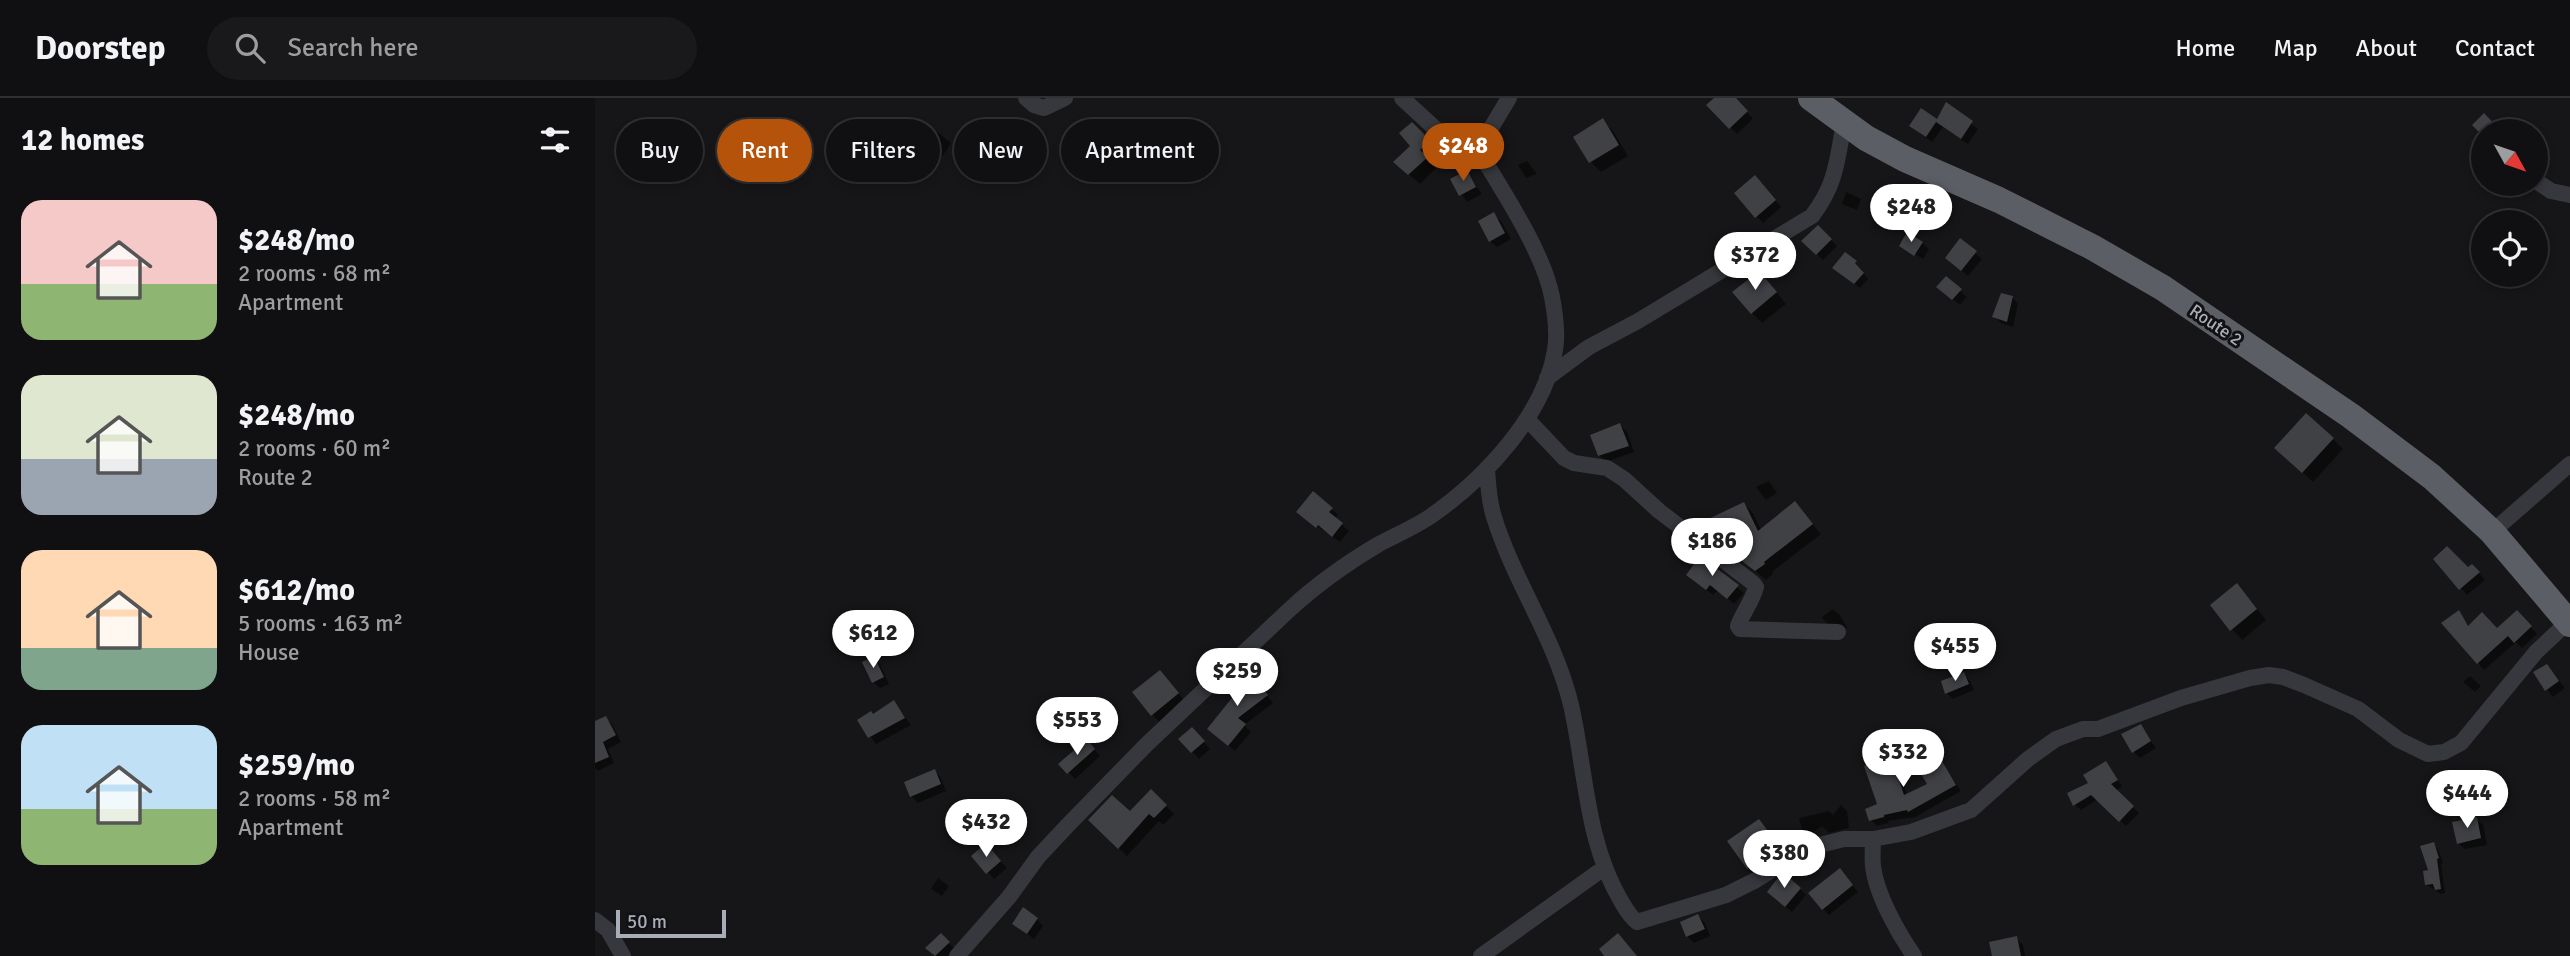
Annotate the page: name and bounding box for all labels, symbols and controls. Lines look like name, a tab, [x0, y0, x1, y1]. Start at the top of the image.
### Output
search box	[207, 17, 697, 80]
text: Doorstep	[35, 28, 165, 69]
icon: search	[231, 29, 269, 67]
text: Search here	[287, 32, 419, 64]
text: Home	[2175, 33, 2235, 63]
text: Map	[2273, 33, 2318, 63]
text: About	[2356, 33, 2417, 63]
text: Contact	[2455, 33, 2535, 63]
chip: Buy	[616, 119, 703, 182]
chip: Rent	[717, 119, 812, 182]
chip: Filters	[826, 119, 940, 182]
chip: New	[954, 119, 1047, 182]
chip: Apartment	[1061, 119, 1219, 182]
north arrow	[2471, 119, 2548, 196]
map controls	[2471, 119, 2548, 287]
icon: filters	[536, 121, 574, 159]
text: 12 homes	[21, 122, 144, 159]
pin: $248	[1422, 123, 1504, 183]
text: $248	[1438, 131, 1488, 160]
pin: $248	[1870, 184, 1952, 244]
text: $248	[1886, 192, 1936, 221]
button: locate	[2471, 210, 2548, 287]
text: $248/mo	[238, 222, 355, 259]
icon: home	[77, 228, 161, 312]
pin: $372	[1714, 232, 1796, 292]
text: $372	[1730, 240, 1780, 269]
text: 2 rooms · 68 m²	[238, 259, 391, 288]
text: Apartment	[238, 288, 343, 317]
street label: Route 2	[2186, 299, 2246, 351]
text: $248/mo	[238, 397, 355, 434]
icon: home	[77, 403, 161, 487]
text: 2 rooms · 60 m²	[238, 434, 391, 463]
text: Route 2	[238, 463, 313, 492]
pin: $186	[1671, 518, 1753, 578]
text: $186	[1687, 526, 1737, 555]
text: $612/mo	[238, 572, 355, 609]
icon: home	[77, 578, 161, 662]
text: 5 rooms · 163 m²	[238, 609, 403, 638]
pin: $612	[832, 610, 914, 670]
text: $612	[848, 618, 898, 647]
pin: $455	[1914, 624, 1996, 683]
text: $455	[1930, 631, 1980, 660]
text: House	[238, 638, 300, 667]
pin: $259	[1196, 648, 1278, 708]
text: $259	[1212, 656, 1262, 685]
pin: $553	[1036, 698, 1118, 757]
text: $553	[1052, 705, 1102, 734]
pin: $332	[1862, 730, 1944, 789]
text: $332	[1878, 737, 1928, 766]
text: $259/mo	[238, 747, 355, 784]
icon: home	[77, 753, 161, 837]
pin: $444	[2426, 770, 2508, 830]
text: $444	[2442, 778, 2492, 807]
text: 2 rooms · 58 m²	[238, 784, 391, 813]
pin: $432	[945, 800, 1027, 859]
text: $432	[961, 807, 1011, 836]
text: Apartment	[238, 813, 343, 842]
pin: $380	[1743, 830, 1825, 890]
text: $380	[1759, 838, 1809, 867]
scale bar	[616, 907, 726, 939]
text: 50 m	[627, 910, 667, 934]

